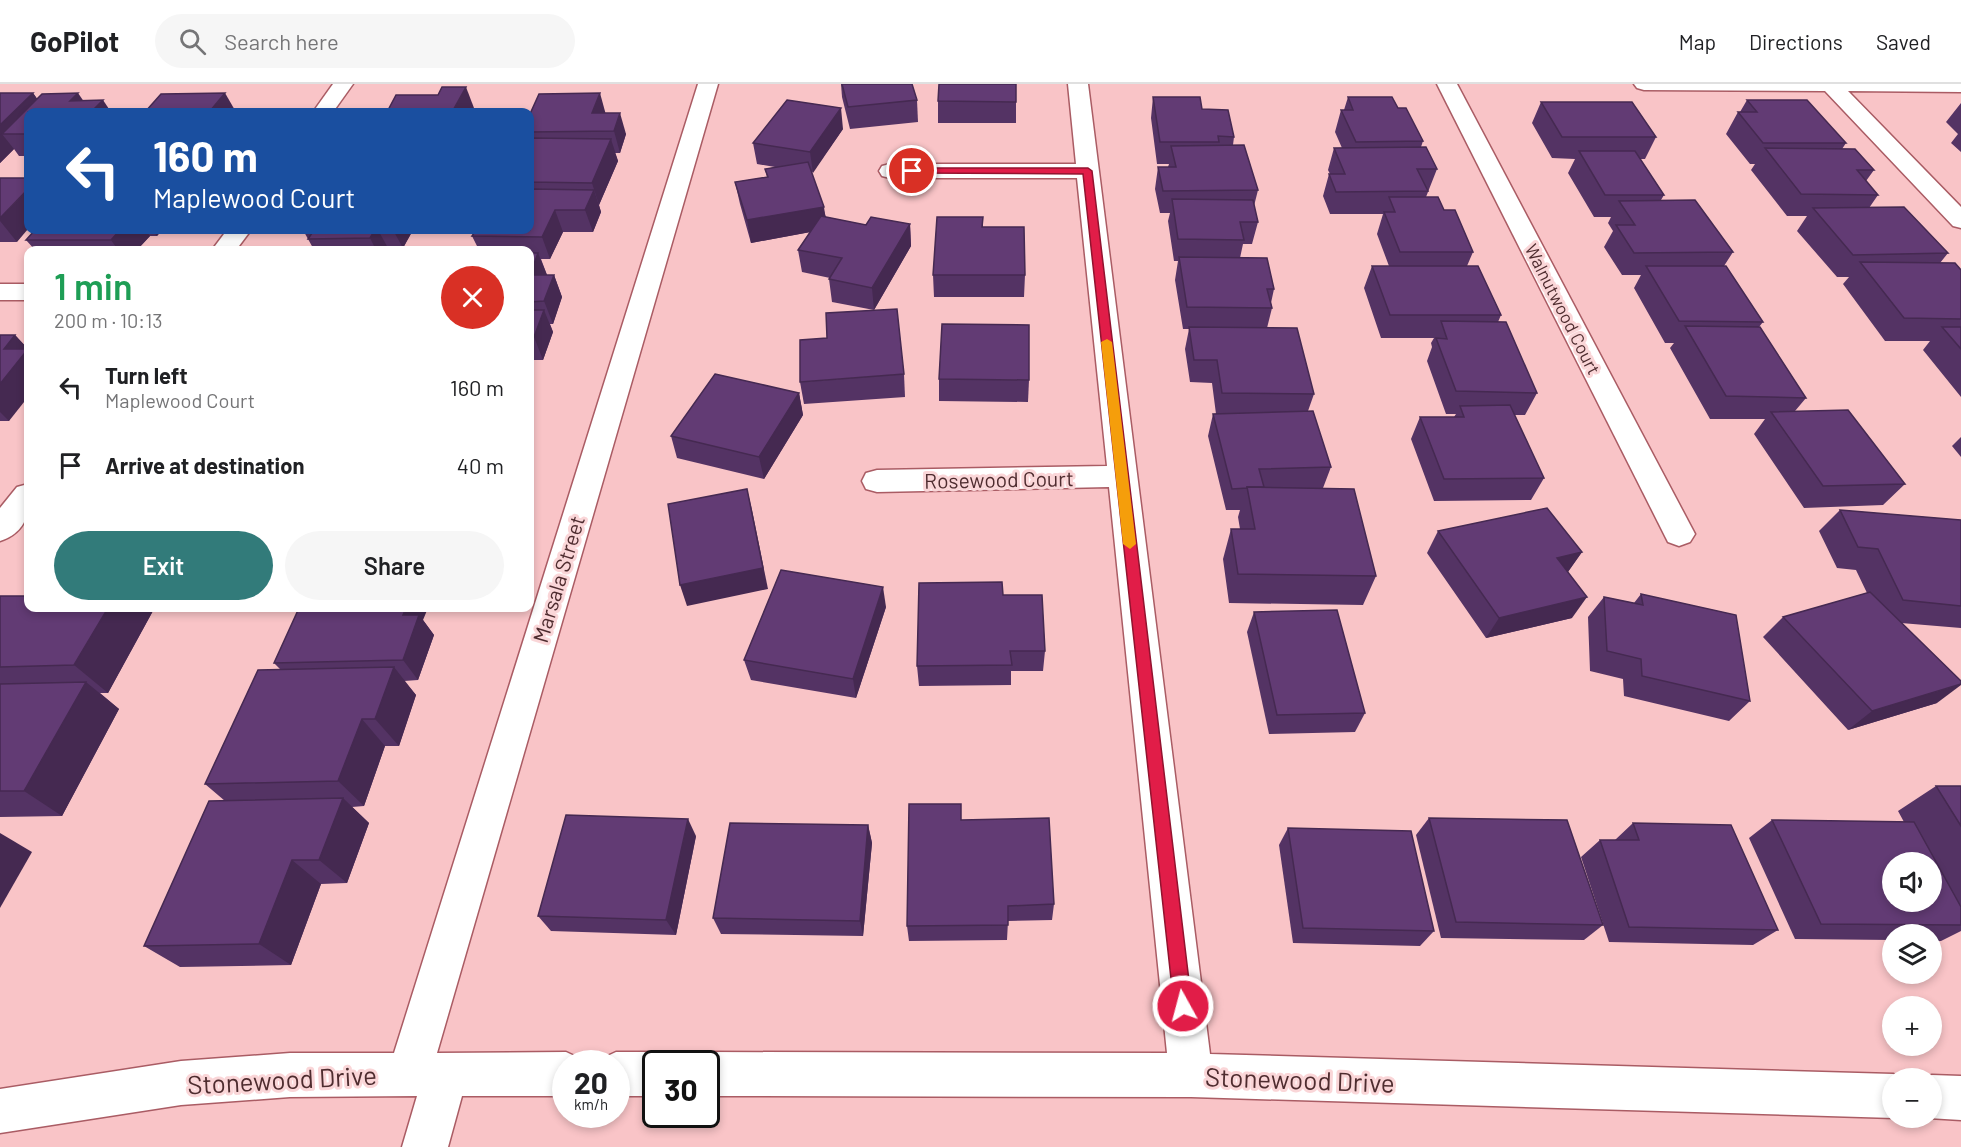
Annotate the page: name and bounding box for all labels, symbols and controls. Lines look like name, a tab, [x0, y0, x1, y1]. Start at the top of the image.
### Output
search box	[155, 14, 575, 68]
text: GoPilot	[30, 24, 119, 58]
icon: search	[176, 25, 209, 58]
text: Search here	[224, 28, 339, 54]
text: Map	[1679, 29, 1716, 54]
text: Directions	[1749, 29, 1843, 54]
text: Saved	[1876, 29, 1931, 54]
text: 160 m	[153, 130, 258, 180]
icon: left	[54, 132, 132, 210]
pin	[886, 145, 937, 196]
icon: arrive	[895, 154, 928, 187]
text: Maplewood Court	[153, 181, 355, 213]
street label: Walnutwood Court	[1521, 240, 1605, 378]
text: 1 min	[54, 264, 133, 307]
button: close	[441, 266, 504, 329]
text: 200 m · 10:13	[54, 308, 162, 332]
text: Turn left	[105, 362, 188, 388]
icon: left	[54, 371, 87, 404]
text: 160 m	[450, 374, 504, 400]
text: Maplewood Court	[105, 388, 255, 412]
icon: arrive	[54, 449, 87, 482]
text: Arrive at destination	[105, 452, 304, 478]
text: 40 m	[457, 452, 504, 478]
street label: Rosewood Court	[924, 465, 1074, 493]
street label: Marsala Street	[527, 513, 589, 645]
button: Exit	[54, 531, 273, 600]
button: Share	[285, 531, 504, 600]
map controls	[1882, 852, 1942, 1128]
button: sound	[1882, 852, 1942, 912]
button: layers	[1882, 924, 1942, 984]
position arrow	[1151, 974, 1215, 1038]
button: +	[1882, 996, 1942, 1056]
speed limit sign: 30	[642, 1050, 720, 1128]
street label: Stonewood Drive	[186, 1059, 378, 1099]
street label: Stonewood Drive	[1205, 1060, 1395, 1098]
text: 20	[574, 1064, 608, 1100]
button: −	[1882, 1068, 1942, 1128]
text: km/h	[574, 1095, 608, 1113]

